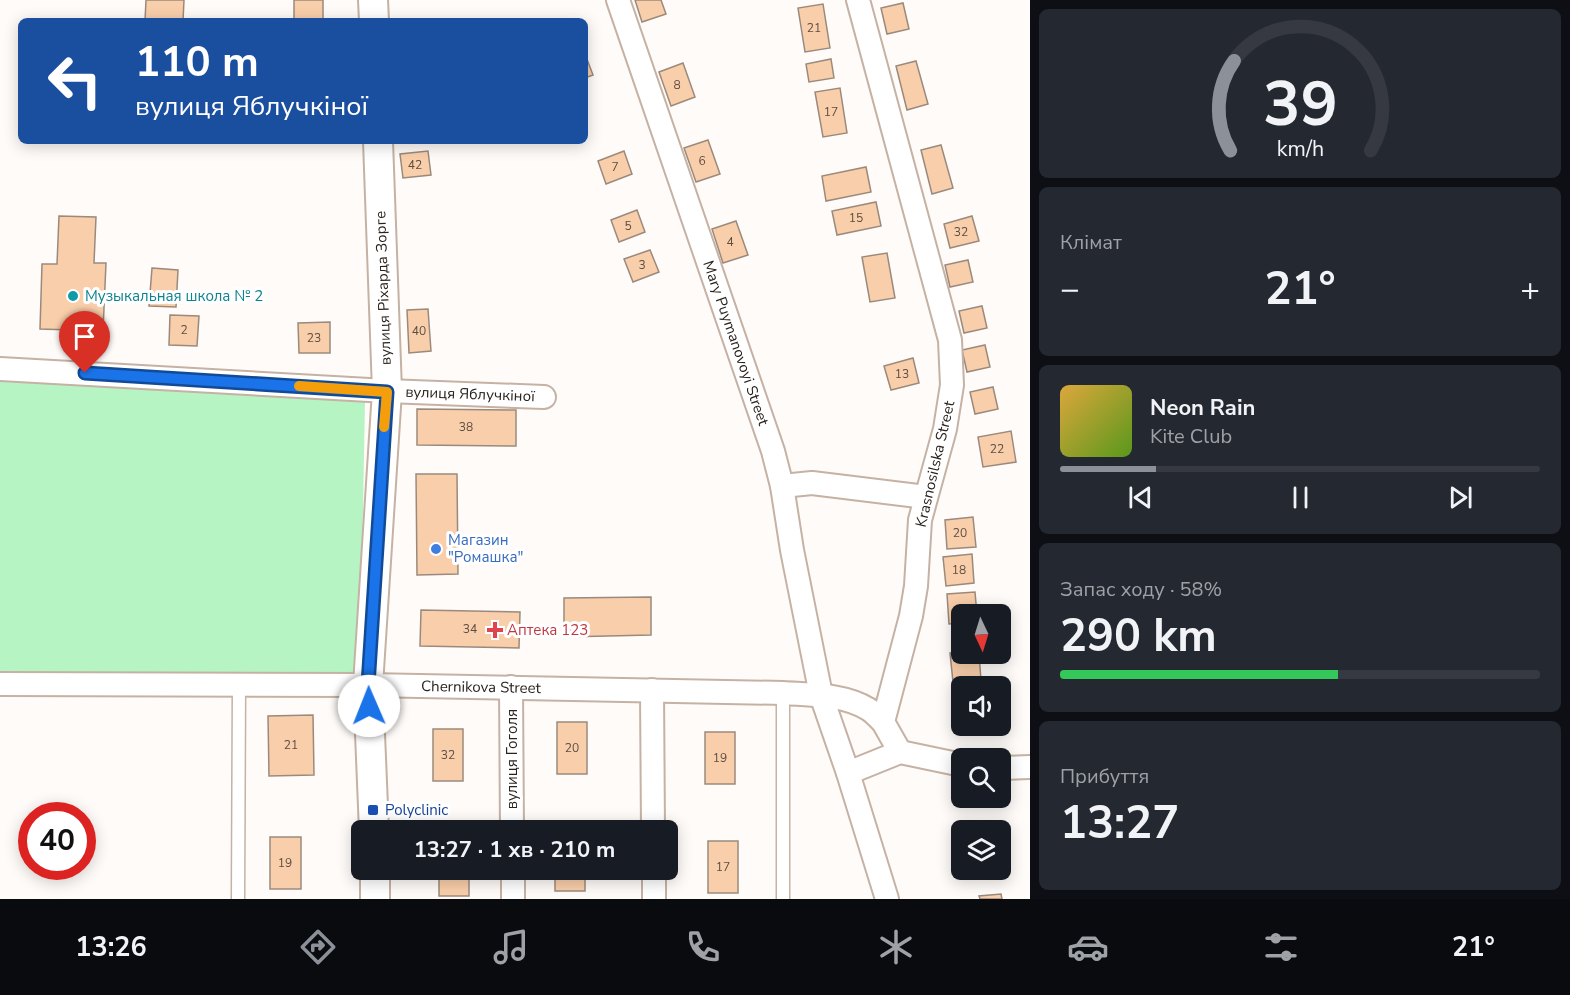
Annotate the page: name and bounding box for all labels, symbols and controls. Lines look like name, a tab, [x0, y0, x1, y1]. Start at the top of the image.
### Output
house number: 21	[807, 20, 821, 36]
text: 110 m	[135, 34, 259, 91]
icon: left	[36, 42, 114, 120]
text: 39	[1263, 62, 1337, 147]
house number: 8	[673, 77, 681, 93]
text: вулиця Яблучкіної	[135, 88, 368, 125]
house number: 17	[824, 104, 838, 120]
text: km/h	[1276, 134, 1324, 164]
house number: 6	[698, 153, 706, 169]
house number: 42	[408, 157, 422, 173]
house number: 7	[611, 159, 619, 175]
street label: вулиця Ріхарда Зорге	[370, 210, 396, 366]
house number: 15	[849, 210, 863, 226]
house number: 5	[624, 218, 632, 234]
house number: 32	[954, 224, 968, 240]
text: Клімат	[1060, 229, 1122, 256]
house number: 4	[726, 234, 734, 250]
house number: 3	[638, 257, 646, 273]
street label: Mary Puymanovoyi Street	[698, 258, 774, 429]
text: 21°	[1264, 259, 1336, 320]
text: −	[1060, 267, 1080, 312]
text: +	[1520, 267, 1540, 312]
place label: Музыкальная школа № 2	[85, 286, 263, 306]
marker: Музыкальная школа № 2	[66, 289, 80, 303]
pin	[59, 311, 110, 373]
icon: arrive	[68, 320, 101, 353]
house number: 2	[180, 322, 188, 338]
house number: 40	[412, 323, 426, 339]
house number: 23	[307, 330, 321, 346]
house number: 13	[895, 366, 909, 382]
street label: вулиця Яблучкіної	[405, 382, 535, 406]
text: Neon Rain	[1150, 393, 1255, 423]
street label: Krasnosilska Street	[911, 398, 959, 529]
house number: 38	[459, 419, 473, 435]
text: Kite Club	[1150, 423, 1232, 450]
house number: 22	[990, 441, 1004, 457]
icon: previous	[1124, 481, 1157, 514]
icon: pause	[1284, 481, 1317, 514]
icon: next	[1444, 481, 1477, 514]
house number: 20	[953, 525, 967, 541]
place label: Магазин "Ромашка"	[448, 530, 523, 567]
marker: Магазин "Ромашка"	[429, 542, 443, 556]
house number: 18	[952, 562, 966, 578]
text: Запас ходу · 58%	[1060, 576, 1222, 603]
north arrow	[951, 604, 1011, 664]
map controls	[951, 604, 1011, 880]
text: 290 km	[1060, 606, 1217, 667]
place label: Аптека 123	[507, 620, 588, 640]
house number: 34	[463, 621, 477, 637]
marker: Аптека 123	[488, 623, 502, 637]
position arrow	[337, 674, 401, 738]
street label: Chernikova Street	[421, 676, 542, 698]
button: sound	[951, 676, 1011, 736]
street label: вулиця Гоголя	[502, 709, 522, 809]
house number: 21	[284, 737, 298, 753]
house number: 20	[565, 740, 579, 756]
house number: 32	[441, 747, 455, 763]
button: search	[951, 748, 1011, 808]
house number: 19	[713, 750, 727, 766]
text: Прибуття	[1060, 763, 1149, 790]
text: 13:27	[1060, 793, 1179, 854]
place label: Polyclinic	[385, 800, 448, 820]
speed limit sign: 40	[18, 802, 96, 880]
marker: Polyclinic	[366, 803, 380, 817]
button: layers	[951, 820, 1011, 880]
text: 13:27 · 1 хв · 210 m	[414, 835, 615, 865]
house number: 19	[278, 855, 292, 871]
house number: 17	[716, 859, 730, 875]
icon: directions	[297, 926, 339, 968]
icon: music	[490, 926, 532, 968]
icon: phone	[682, 926, 724, 968]
icon: climate	[875, 926, 917, 968]
icon: car	[1067, 926, 1109, 968]
icon: filters	[1260, 926, 1302, 968]
text: 13:26	[75, 929, 147, 966]
text: 21°	[1452, 929, 1495, 966]

